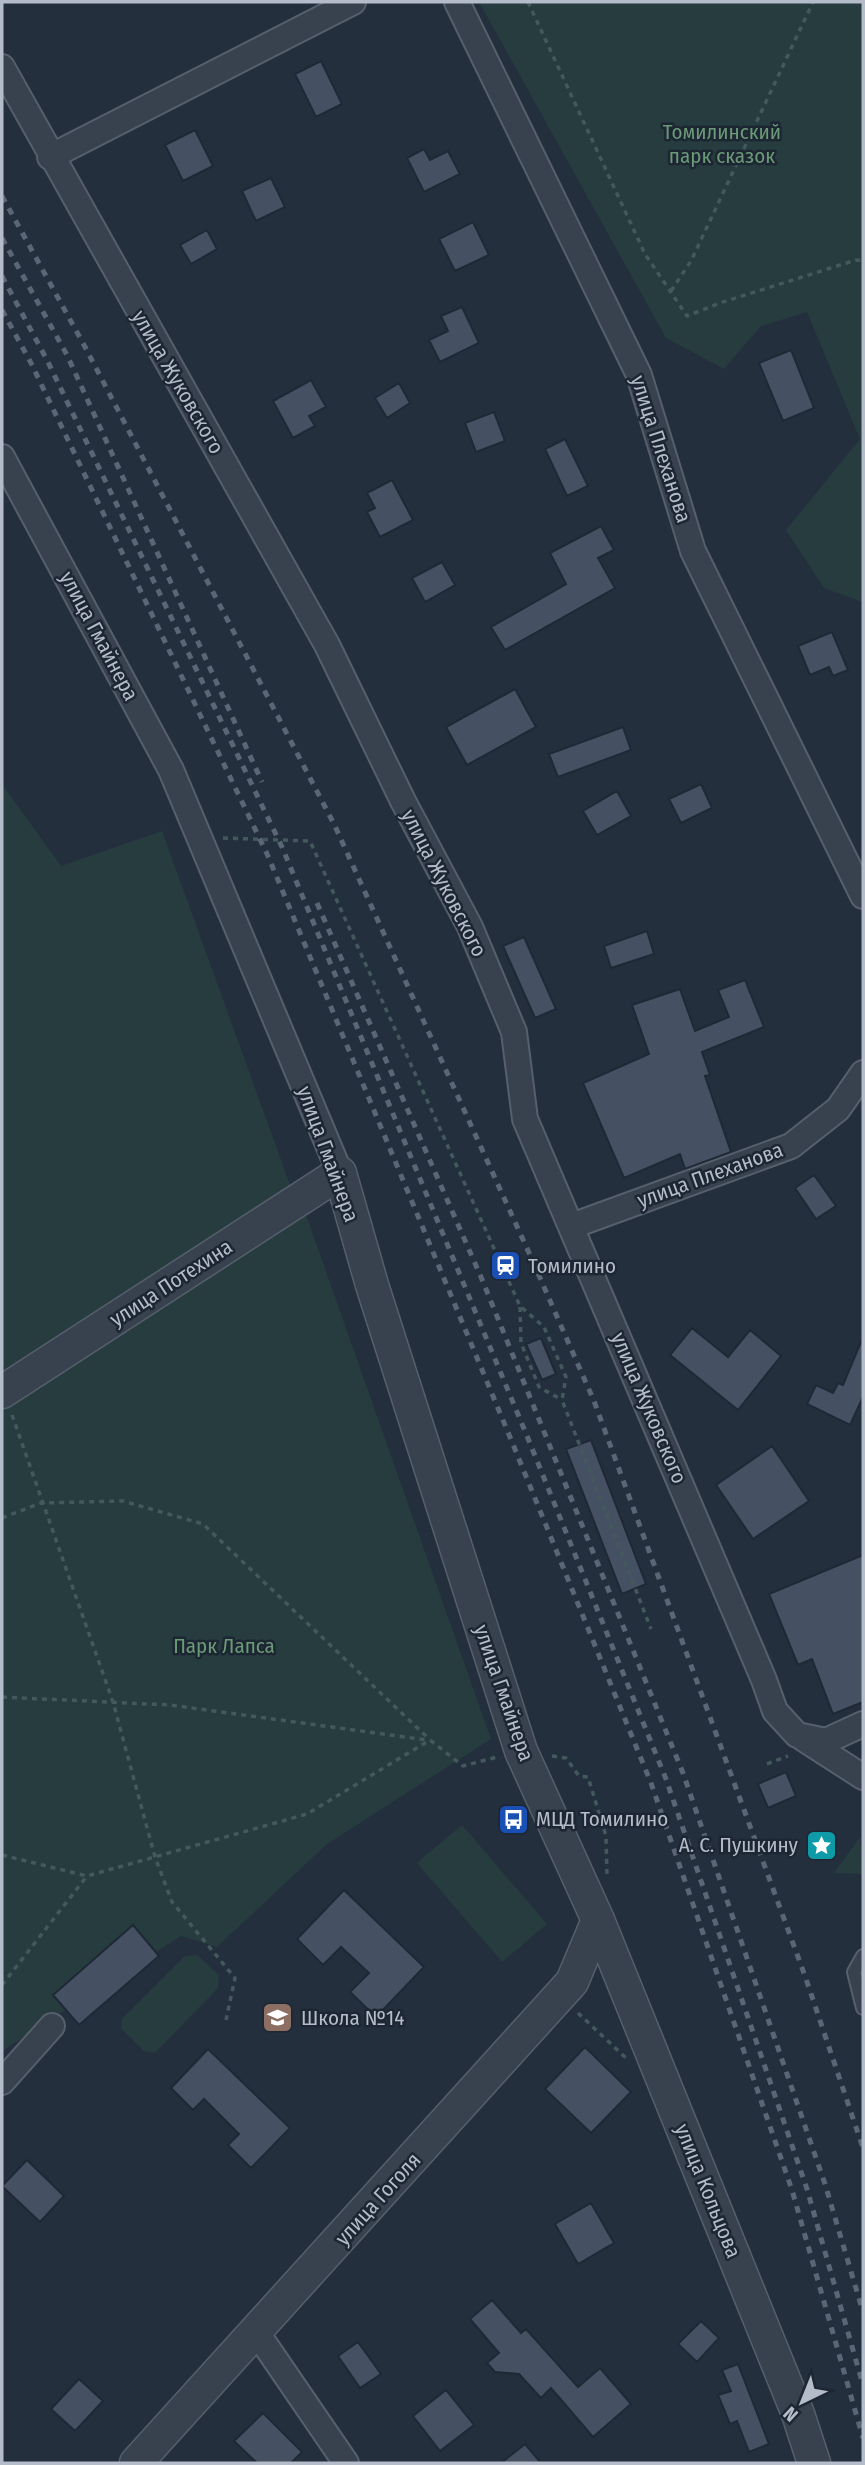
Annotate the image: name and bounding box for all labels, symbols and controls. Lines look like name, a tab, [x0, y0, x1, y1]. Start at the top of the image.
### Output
park label: Томилинский парк сказок	[663, 119, 781, 169]
street label: улица Жуковского	[126, 305, 230, 459]
street label: улица Плеханова	[625, 372, 697, 526]
street label: улица Гмайнера	[54, 567, 144, 705]
street label: улица Жуковского	[396, 805, 492, 961]
street label: улица Гмайнера	[291, 1082, 365, 1226]
street label: улица Плеханова	[634, 1137, 786, 1213]
street label: улица Потехина	[105, 1234, 237, 1332]
station icon: Томилино	[488, 1249, 522, 1283]
place label: Томилино	[528, 1253, 616, 1279]
street label: улица Жуковского	[605, 1328, 693, 1488]
street label: улица Гмайнера	[468, 1621, 540, 1765]
park label: Парк Лапса	[173, 1633, 275, 1659]
bus stop icon: МЦД Томилино	[496, 1802, 530, 1836]
place label: МЦД Томилино	[536, 1806, 668, 1832]
place icon: А. С. Пушкину	[804, 1828, 838, 1862]
place label: А. С. Пушкину	[679, 1832, 799, 1858]
school or university icon: Школа №14	[261, 2001, 295, 2035]
place label: Школа №14	[301, 2005, 404, 2031]
street label: улица Кольцова	[669, 2120, 747, 2262]
street label: улица Гоголя	[330, 2147, 426, 2251]
north arrow	[767, 2367, 837, 2437]
text: N	[779, 2402, 803, 2426]

